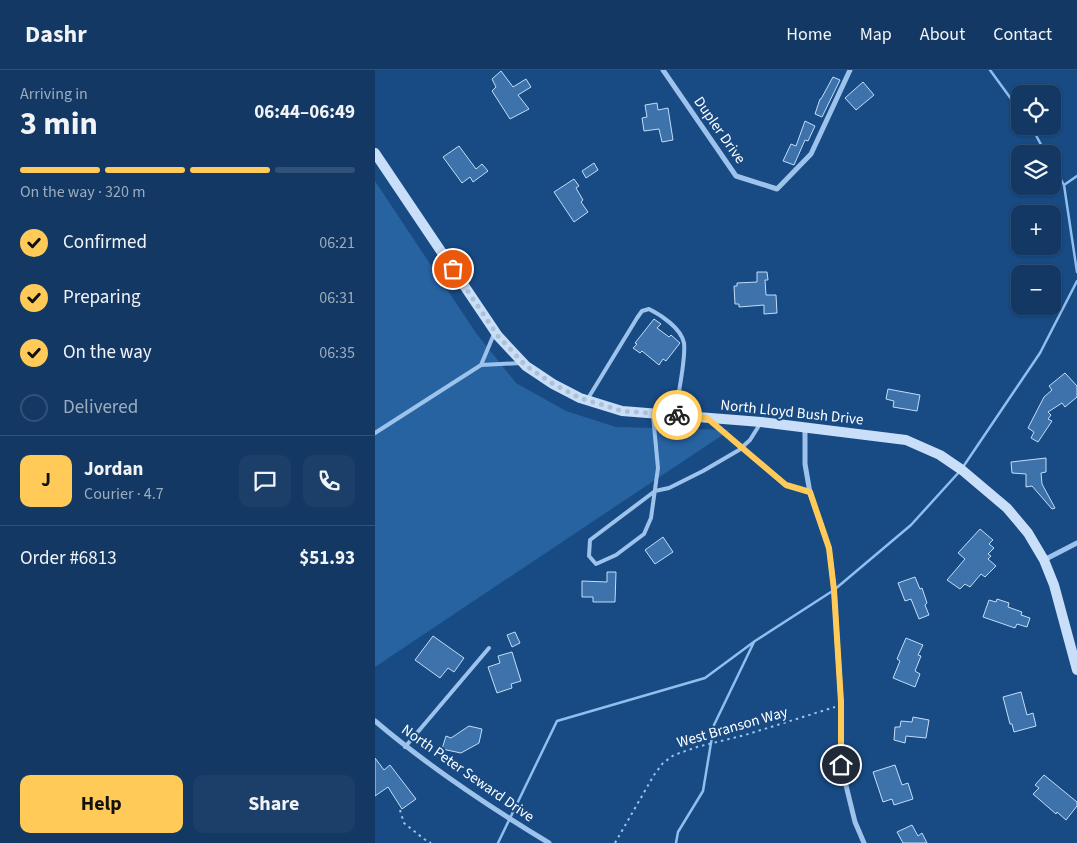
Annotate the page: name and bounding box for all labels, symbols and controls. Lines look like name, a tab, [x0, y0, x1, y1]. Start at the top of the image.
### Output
text: Dashr	[25, 17, 87, 52]
text: Home	[786, 22, 832, 47]
text: Map	[860, 22, 892, 47]
text: About	[920, 22, 965, 47]
text: Contact	[993, 22, 1052, 47]
text: Arriving in	[20, 83, 88, 105]
map controls	[1011, 85, 1061, 315]
button: locate	[1011, 85, 1061, 135]
street label: Dupler Drive	[689, 92, 750, 168]
text: 06:44–06:49	[254, 99, 355, 126]
text: 3 min	[20, 101, 98, 147]
button: layers	[1011, 145, 1061, 195]
text: On the way · 320 m	[20, 181, 145, 203]
button: +	[1011, 205, 1061, 255]
icon: check	[20, 229, 48, 257]
text: Confirmed	[63, 229, 147, 256]
text: 06:21	[319, 232, 355, 254]
pin	[432, 248, 474, 290]
icon: bag	[439, 255, 467, 283]
button: −	[1011, 265, 1061, 315]
icon: check	[20, 284, 48, 312]
text: Preparing	[63, 284, 141, 311]
text: 06:31	[319, 287, 355, 309]
icon: check	[20, 339, 48, 367]
text: On the way	[63, 339, 152, 366]
text: 06:35	[319, 342, 355, 364]
courier	[652, 390, 702, 440]
text: Delivered	[63, 394, 138, 421]
street label: North Lloyd Bush Drive	[719, 395, 864, 430]
icon: bike	[663, 401, 691, 429]
button: chat	[239, 455, 291, 507]
button: phone	[303, 455, 355, 507]
text: Jordan	[84, 456, 143, 483]
text: J	[41, 467, 51, 494]
text: Courier · 4.7	[84, 483, 164, 505]
text: Order #6813	[20, 545, 117, 572]
text: $51.93	[299, 545, 355, 572]
street label: West Branson Way	[674, 702, 790, 753]
street label: North Peter Seward Drive	[397, 720, 538, 827]
pin	[820, 744, 862, 786]
icon: home	[827, 751, 855, 779]
button: Help	[20, 775, 183, 833]
button: Share	[193, 775, 355, 833]

